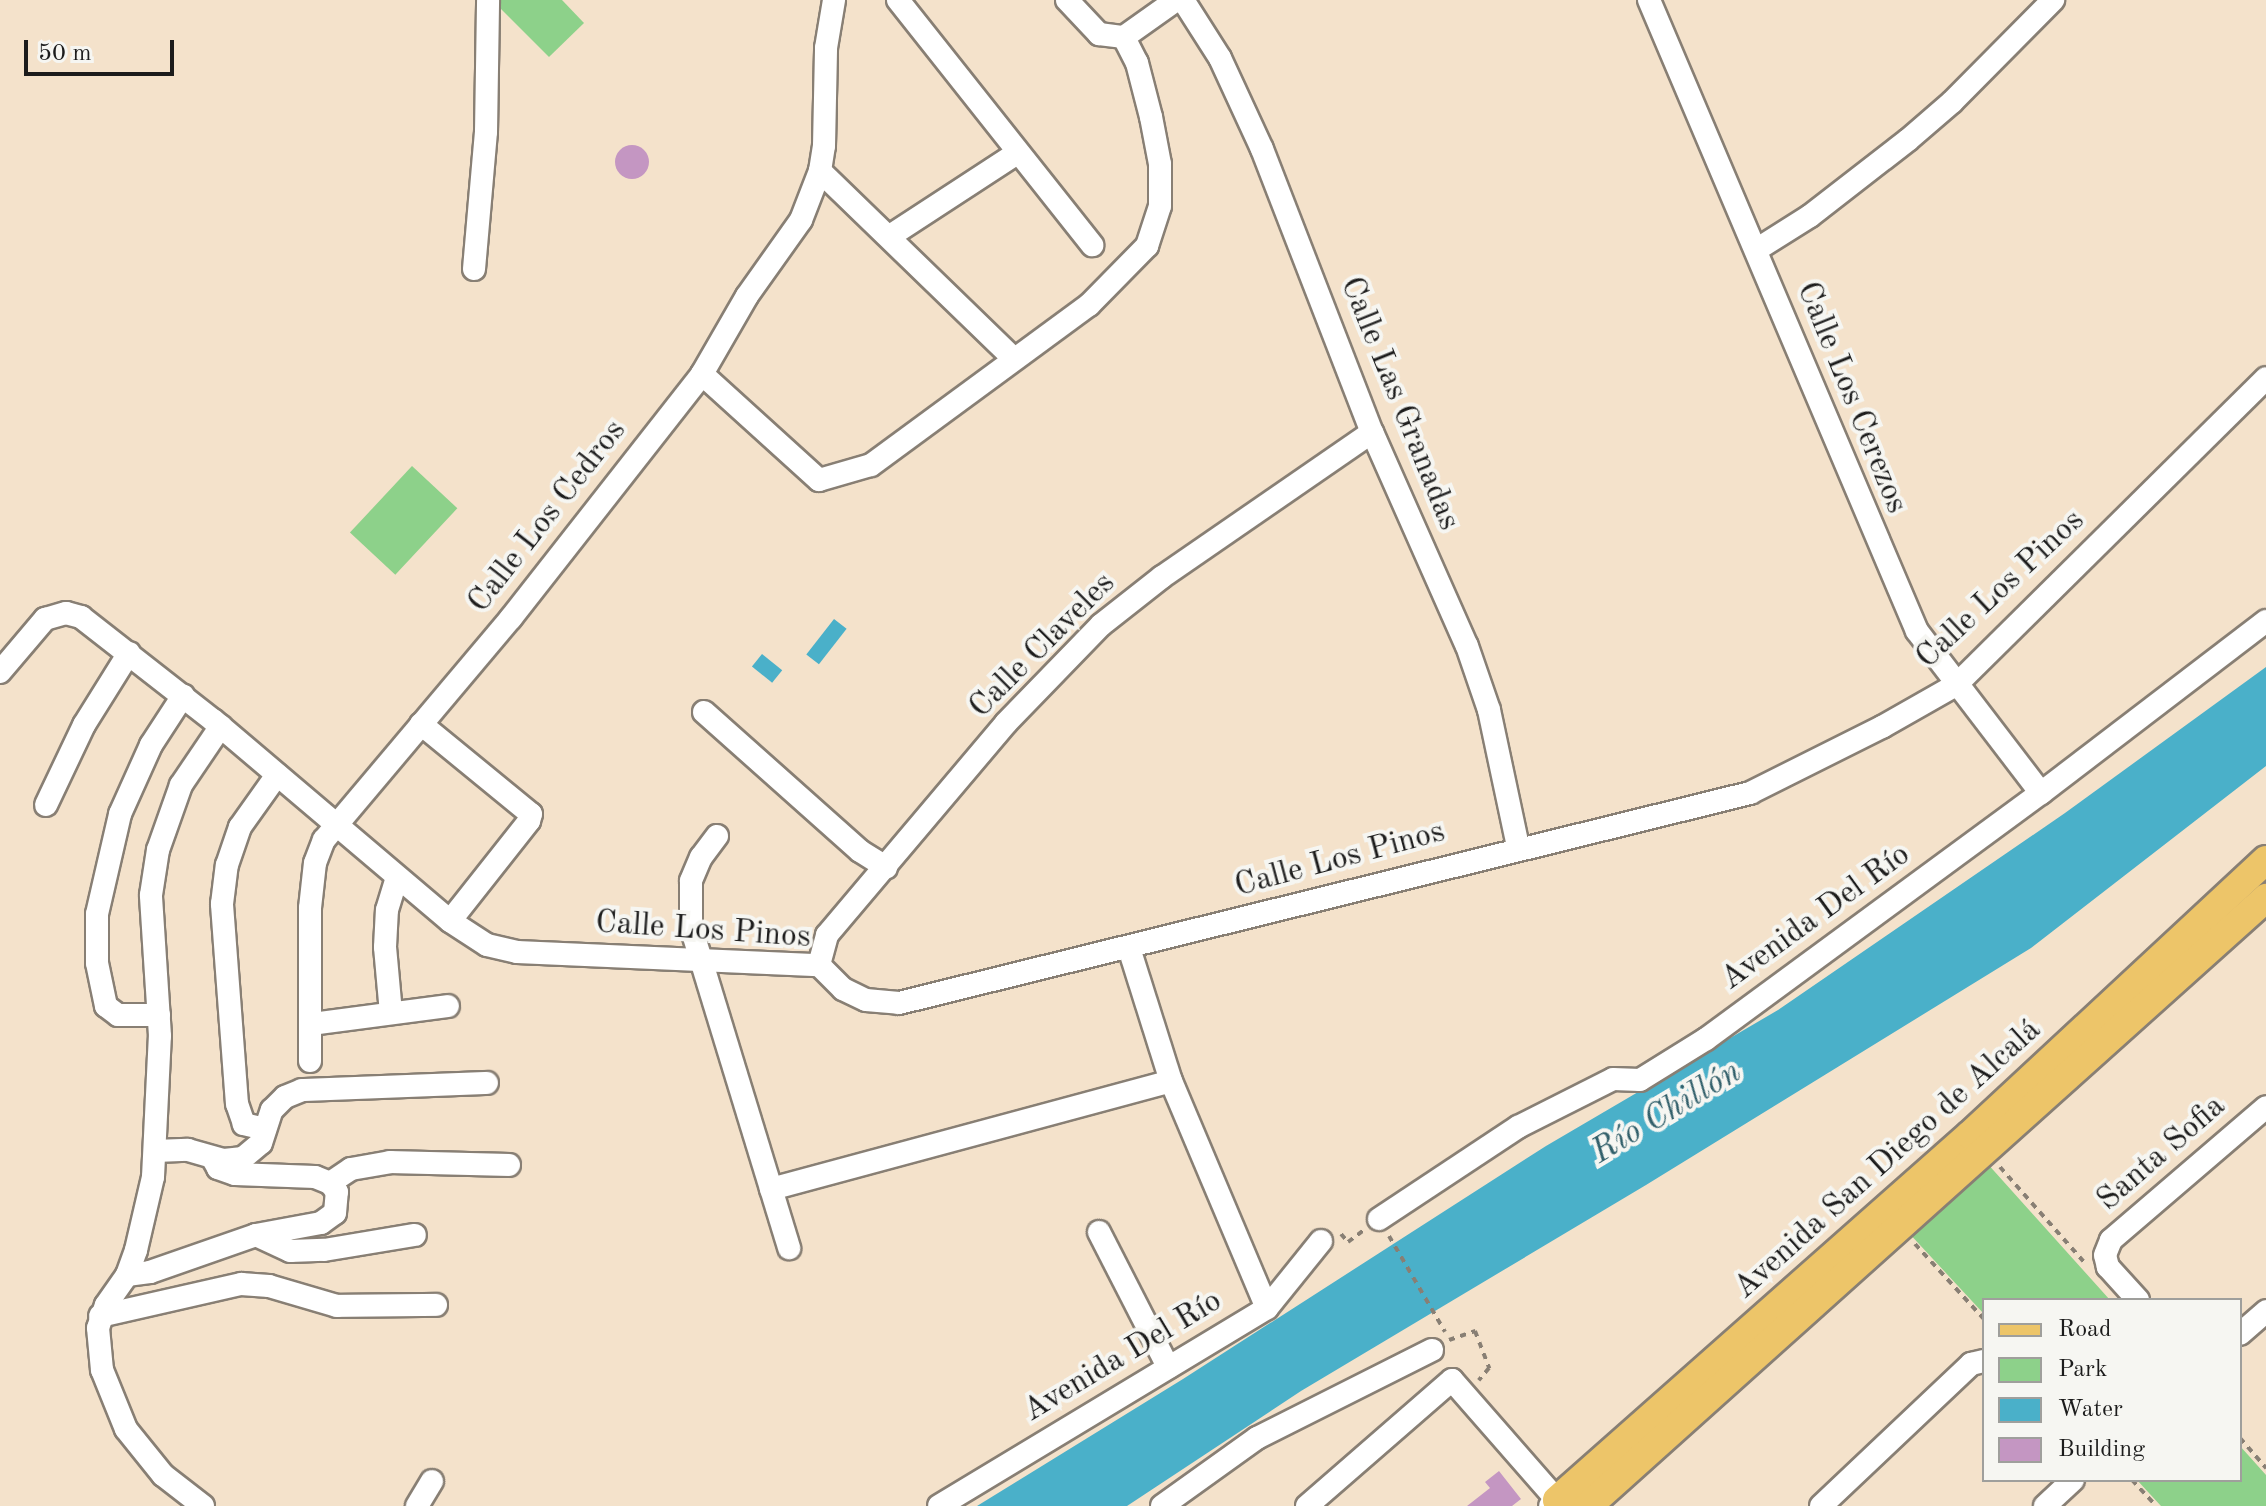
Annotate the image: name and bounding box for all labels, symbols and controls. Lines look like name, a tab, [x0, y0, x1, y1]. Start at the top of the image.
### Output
scale bar	[28, 24, 178, 74]
text: 50 m	[38, 42, 92, 66]
street label: Calle Las Granadas	[1331, 272, 1467, 536]
street label: Calle Los Cerezos	[1787, 277, 1915, 519]
street label: Calle Los Cedros	[461, 413, 635, 621]
street label: Calle Los Pinos	[1909, 502, 2093, 678]
street label: Calle Claveles	[962, 565, 1124, 727]
street label: Calle Los Pinos	[1231, 814, 1449, 906]
street label: Avenida Del Río	[1714, 836, 1918, 1000]
street label: Calle Los Pinos	[594, 904, 812, 958]
street label: Avenida San Diego de Alcalá	[1727, 1012, 2049, 1308]
water label: Río Chillón	[1585, 1052, 1749, 1174]
street label: Santa Sofia	[2090, 1088, 2234, 1220]
street label: Avenida Del Río	[1017, 1283, 1229, 1431]
legend	[1982, 1298, 2242, 1482]
text: Road	[2058, 1318, 2111, 1342]
text: Park	[2058, 1358, 2107, 1382]
text: Water	[2058, 1398, 2123, 1422]
text: Building	[2058, 1438, 2145, 1462]

